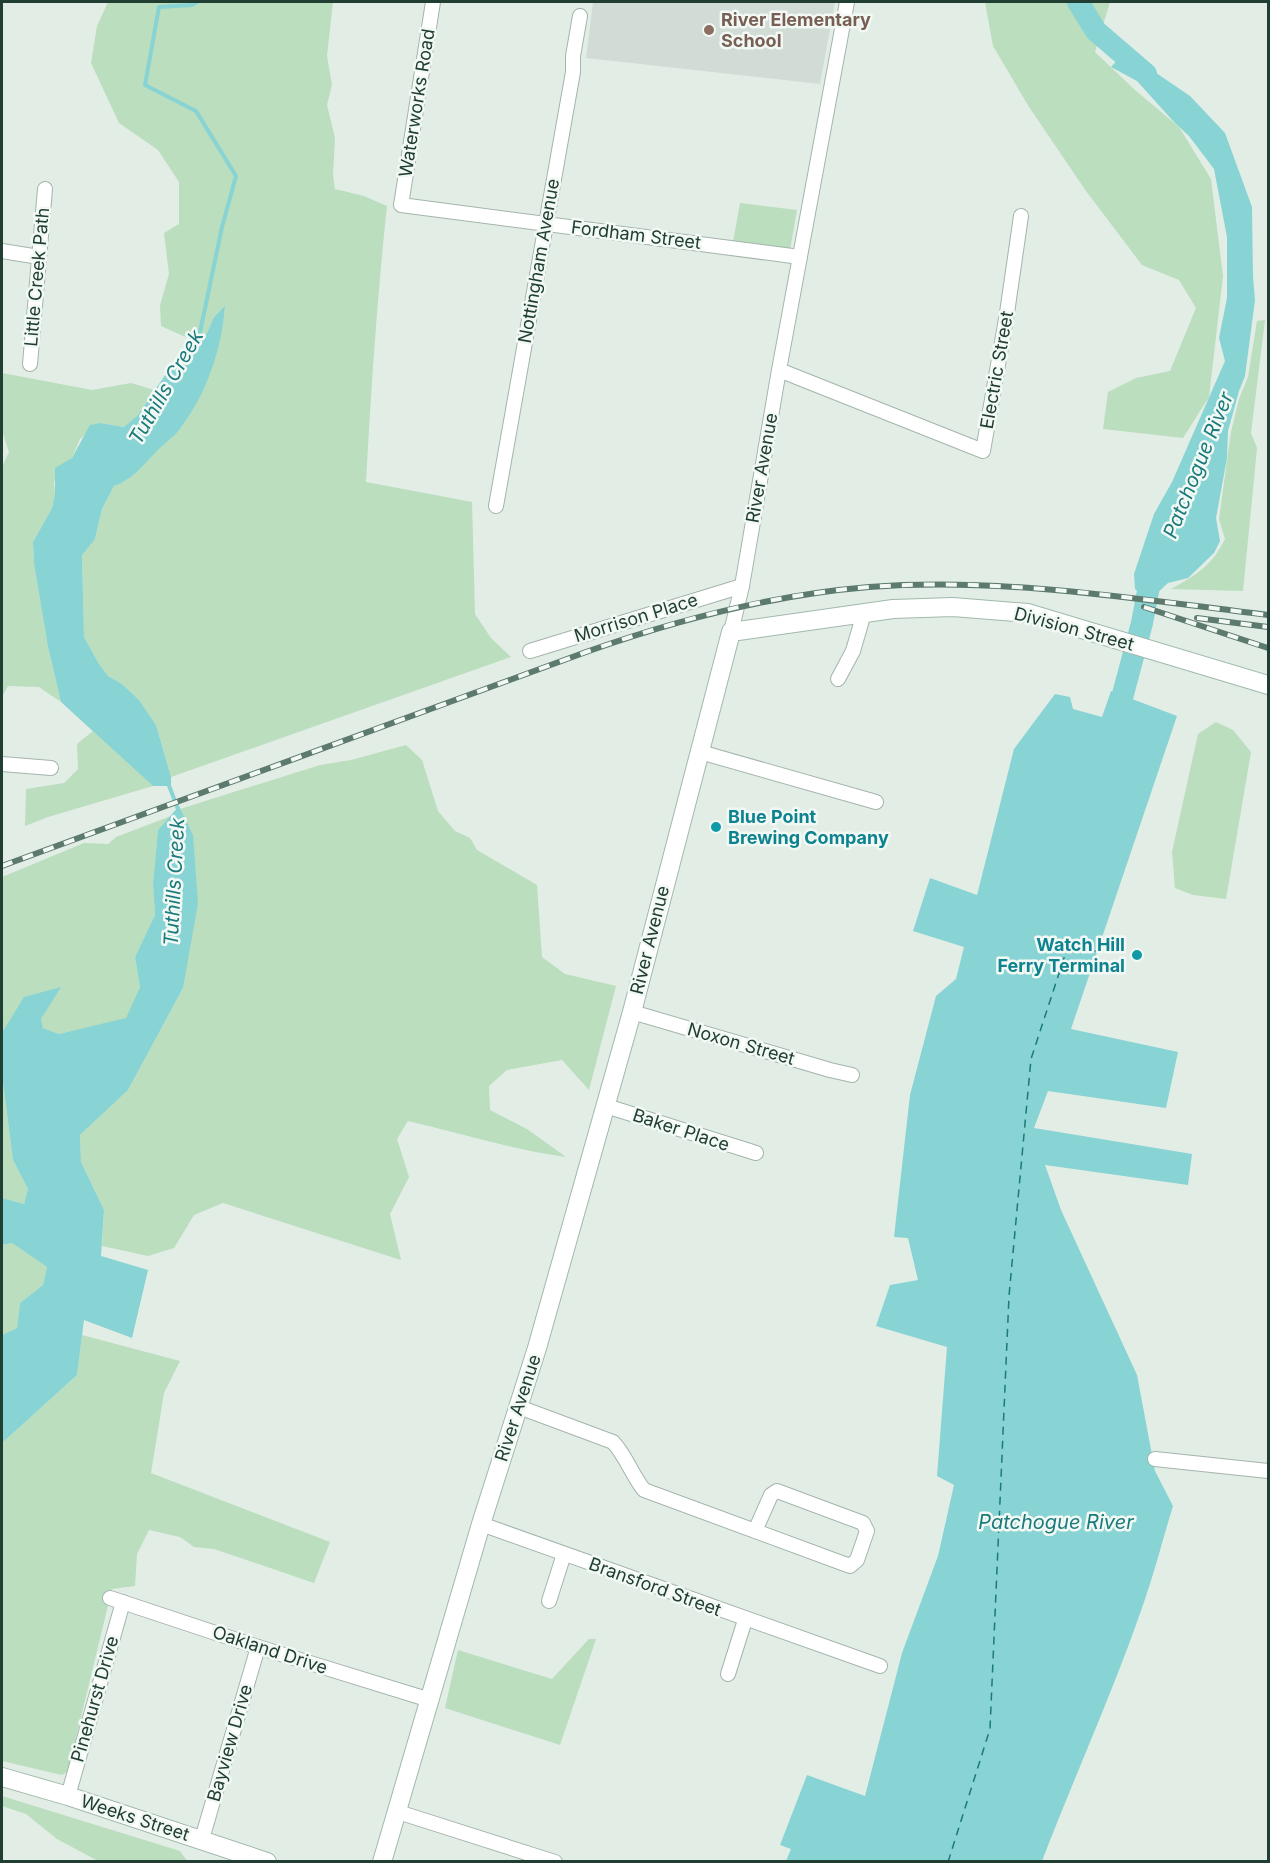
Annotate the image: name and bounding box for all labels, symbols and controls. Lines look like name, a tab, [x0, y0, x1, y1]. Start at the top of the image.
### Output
place label: River Elementary School	[721, 9, 871, 51]
marker: River Elementary School	[702, 23, 716, 37]
street label: Waterworks Road	[394, 27, 439, 179]
street label: Nottingham Avenue	[514, 177, 563, 345]
street label: Little Creek Path	[20, 207, 53, 347]
street label: Fordham Street	[570, 216, 702, 253]
street label: Electric Street	[976, 309, 1017, 431]
water label: Tuthills Creek	[124, 325, 209, 449]
water label: Patchogue River	[1158, 388, 1238, 542]
street label: River Avenue	[742, 411, 782, 525]
street label: Morrison Place	[571, 589, 700, 646]
street label: Division Street	[1012, 602, 1136, 655]
place label: Blue Point Brewing Company	[728, 806, 889, 848]
water label: Tuthills Creek	[159, 816, 189, 947]
marker: Blue Point Brewing Company	[709, 820, 723, 834]
street label: River Avenue	[626, 883, 673, 996]
place label: Watch Hill Ferry Terminal	[997, 934, 1125, 976]
marker: Watch Hill Ferry Terminal	[1130, 948, 1144, 962]
street label: Noxon Street	[685, 1018, 797, 1069]
street label: Baker Place	[630, 1104, 732, 1155]
street label: River Avenue	[490, 1352, 545, 1464]
water label: Patchogue River	[978, 1510, 1134, 1534]
street label: Bransford Street	[586, 1553, 724, 1620]
street label: Oakland Drive	[210, 1621, 330, 1678]
street label: Pinehurst Drive	[66, 1633, 123, 1764]
street label: Bayview Drive	[203, 1682, 256, 1804]
street label: Weeks Street	[78, 1790, 192, 1845]

